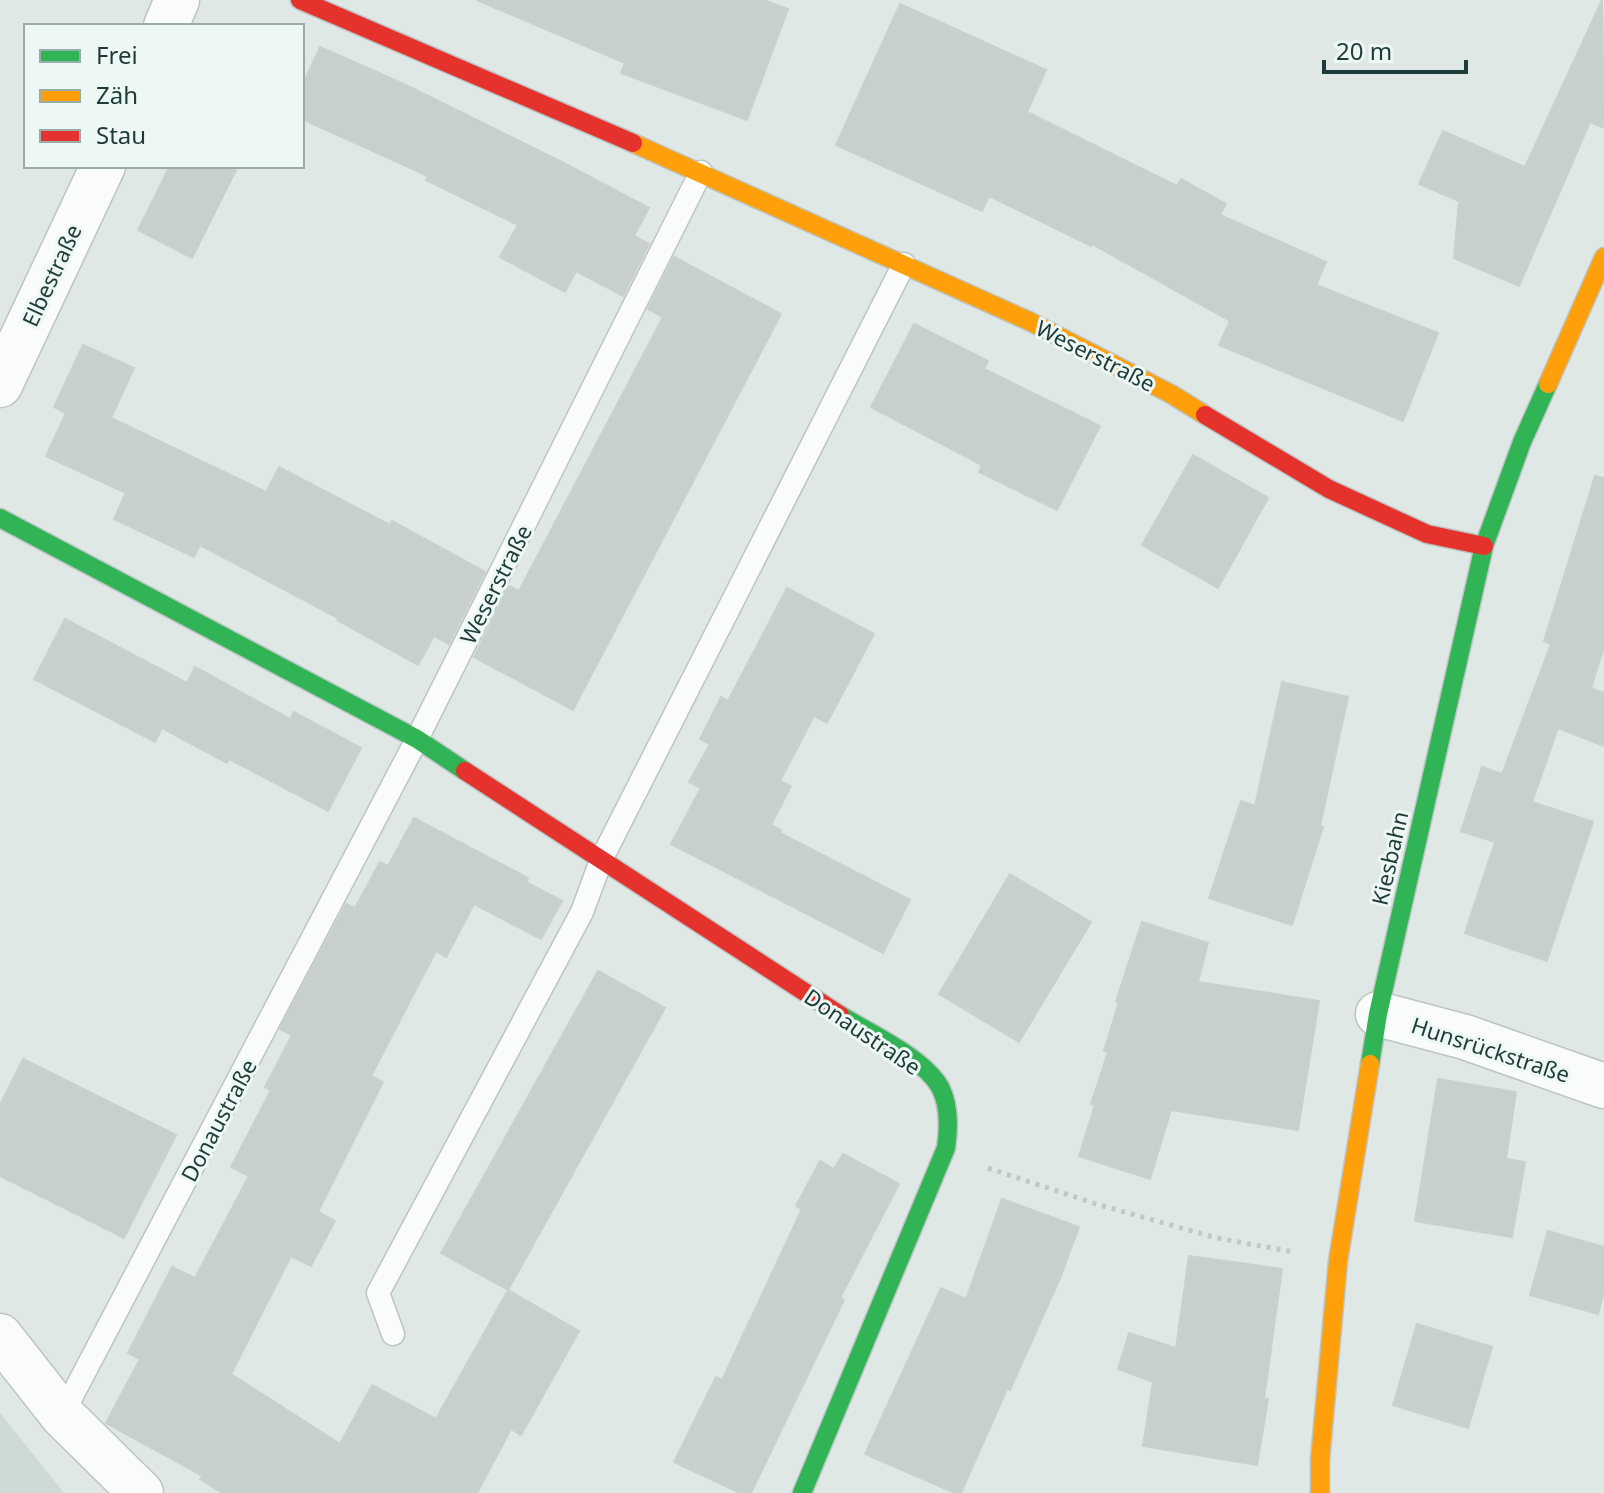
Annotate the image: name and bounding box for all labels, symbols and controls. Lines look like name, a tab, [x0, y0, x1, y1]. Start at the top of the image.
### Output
legend	[24, 24, 304, 168]
scale bar	[1324, 24, 1466, 74]
text: 20 m	[1336, 34, 1392, 67]
text: Frei	[96, 38, 138, 71]
text: Zäh	[96, 78, 138, 111]
text: Stau	[96, 118, 146, 151]
street label: Elbestraße	[14, 219, 88, 331]
street label: Weserstraße	[1031, 312, 1161, 398]
street label: Weserstraße	[452, 519, 538, 649]
street label: Kiesbahn	[1364, 808, 1414, 908]
street label: Donaustraße	[799, 981, 927, 1081]
street label: Hunsrückstraße	[1408, 1009, 1574, 1089]
street label: Donaustraße	[173, 1054, 263, 1186]

